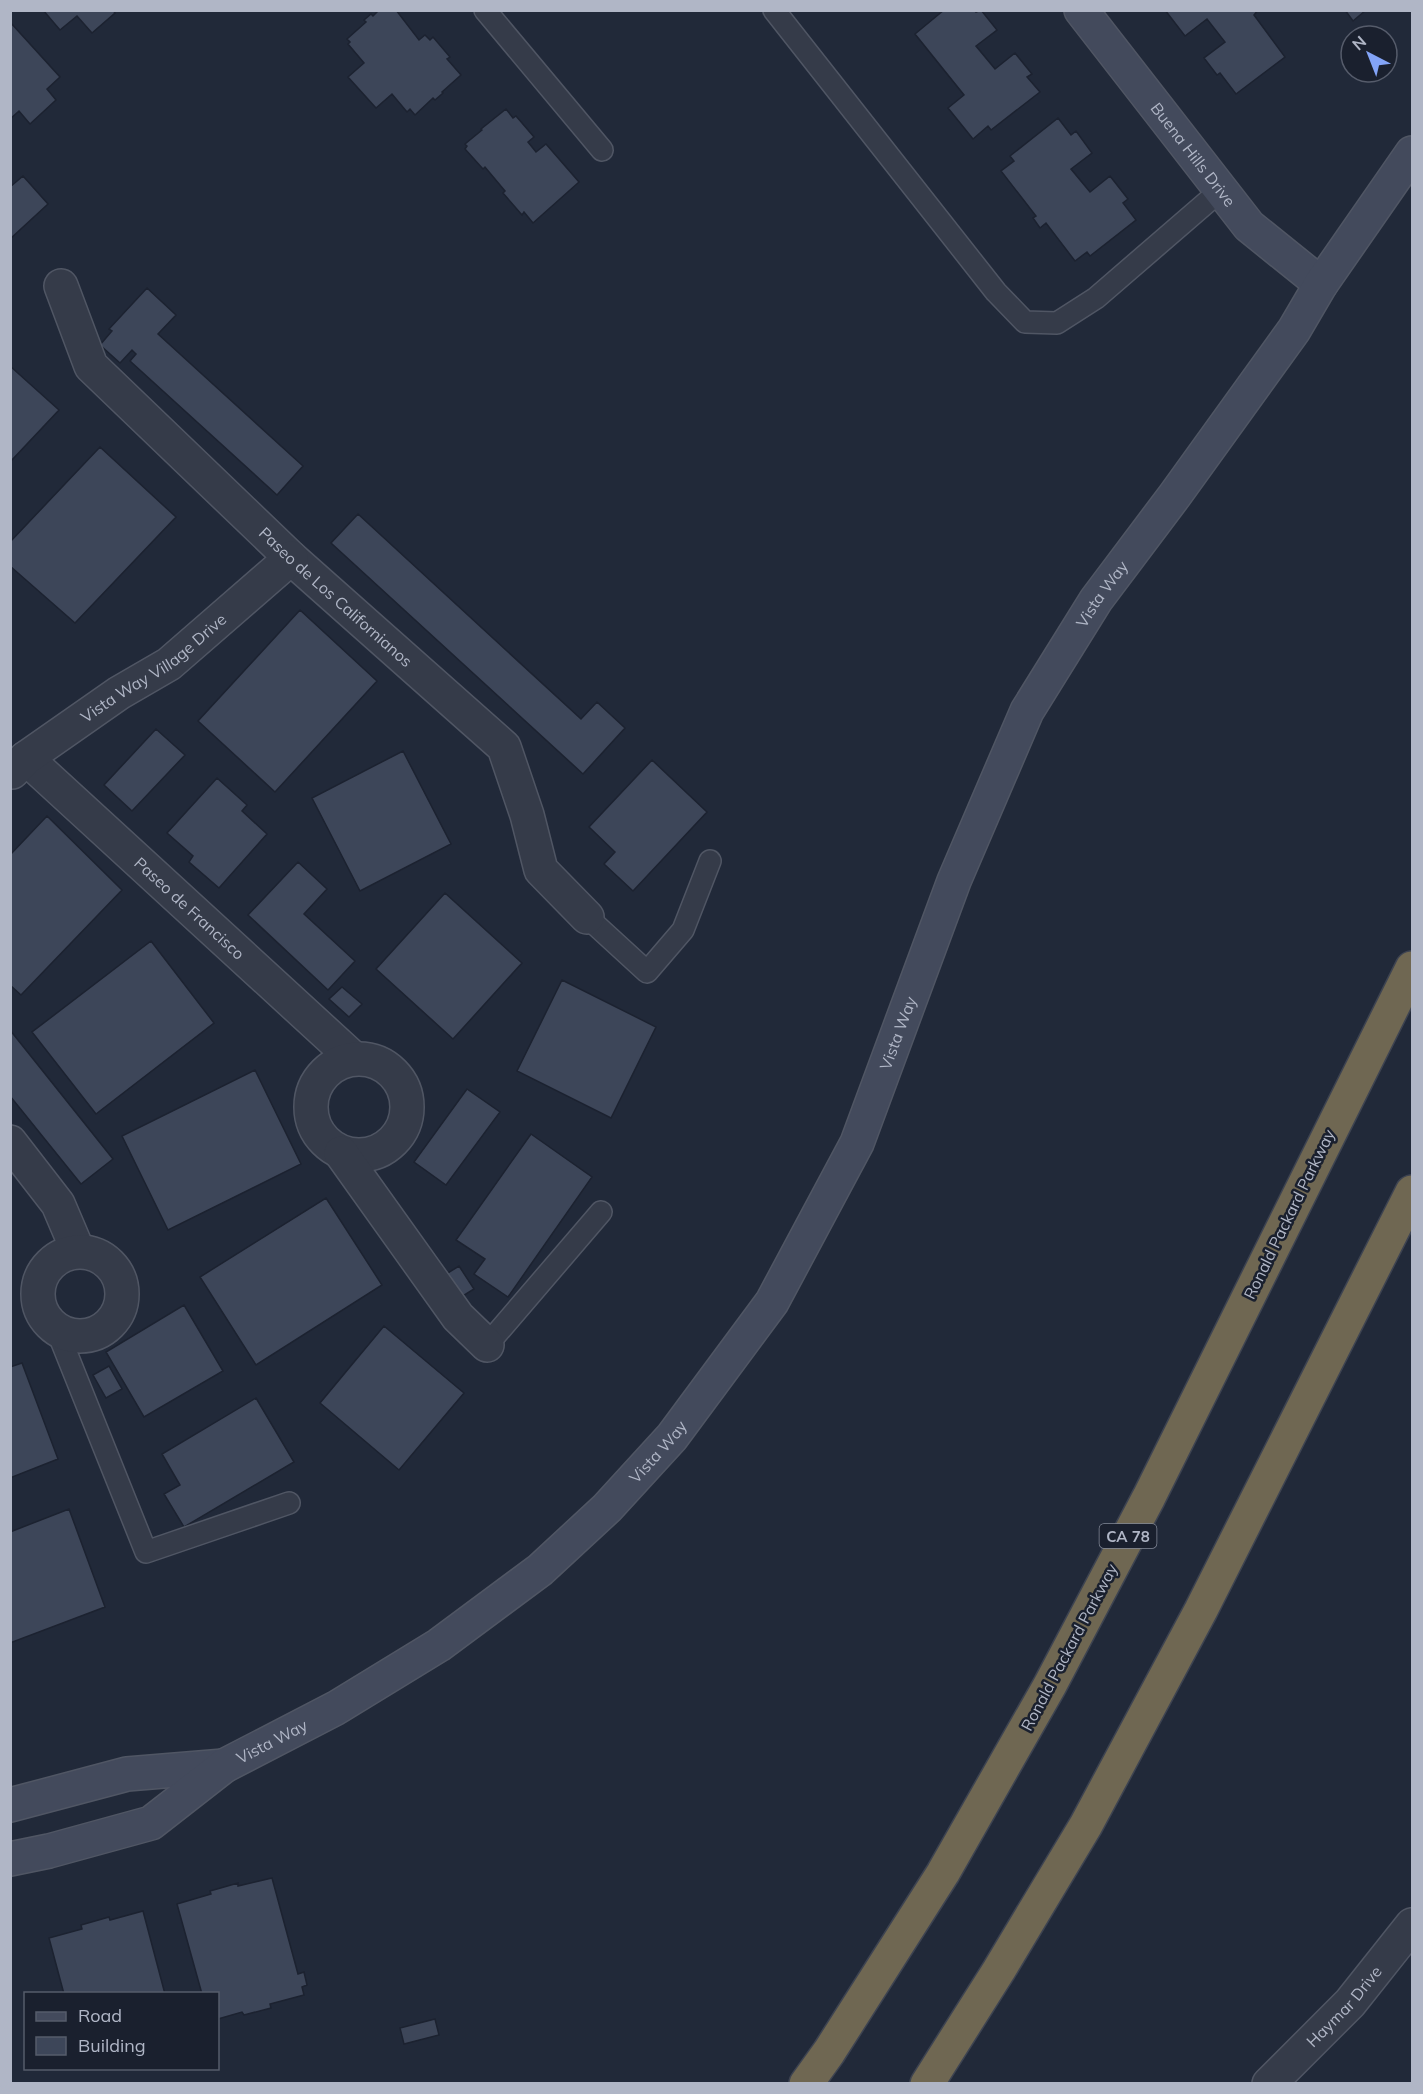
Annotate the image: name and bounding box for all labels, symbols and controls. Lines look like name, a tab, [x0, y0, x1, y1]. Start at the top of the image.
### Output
north arrow	[1339, 24, 1399, 84]
text: N	[1348, 31, 1370, 54]
street label: Buena Hills Drive	[1147, 98, 1240, 211]
street label: Paseo de Los Californianos	[255, 523, 417, 671]
street label: Vista Way	[1071, 556, 1132, 631]
street label: Vista Way Village Drive	[77, 609, 230, 727]
street label: Paseo de Francisco	[130, 853, 249, 964]
street label: Vista Way	[875, 993, 921, 1073]
street label: Ronald Packard Parkway	[1239, 1125, 1339, 1302]
street label: Vista Way	[625, 1416, 691, 1487]
road number: CA 78	[1100, 1524, 1156, 1548]
street label: Ronald Packard Parkway	[1016, 1560, 1122, 1734]
street label: Vista Way	[233, 1714, 311, 1768]
street label: Haymar Drive	[1302, 1962, 1386, 2051]
legend	[24, 1992, 219, 2070]
text: Road	[78, 2004, 122, 2027]
text: Building	[78, 2034, 146, 2057]

